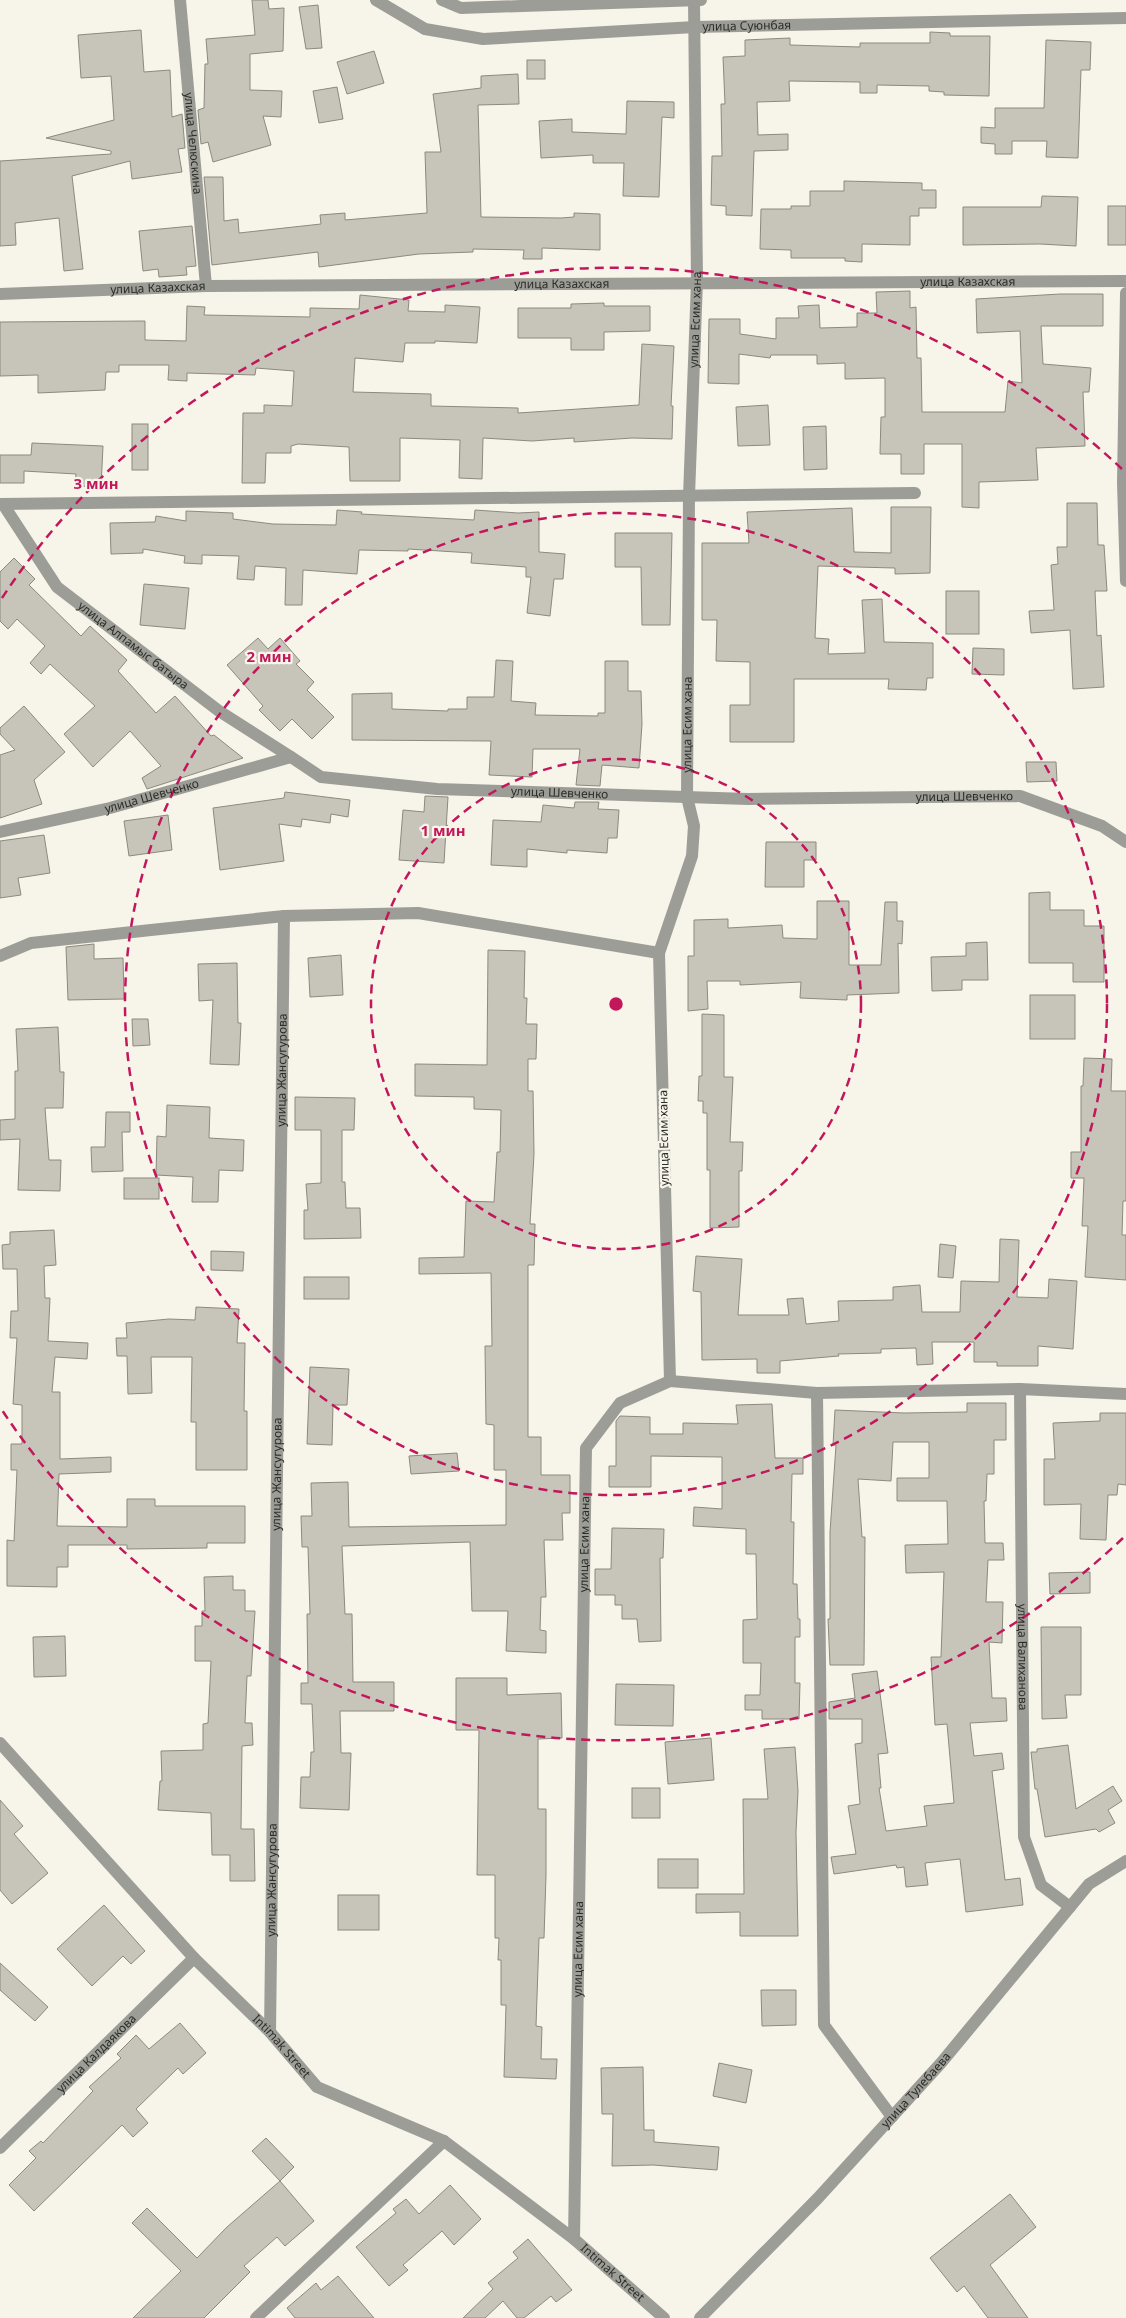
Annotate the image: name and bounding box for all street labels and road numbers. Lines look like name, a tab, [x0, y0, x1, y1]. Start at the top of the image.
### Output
street label: улица Суюнбая	[702, 16, 791, 35]
street label: улица Челюскина	[180, 92, 207, 195]
street label: улица Есим хана	[685, 272, 705, 368]
street label: улица Казахская	[920, 273, 1015, 290]
street label: улица Казахская	[514, 275, 609, 292]
street label: улица Казахская	[110, 277, 206, 298]
street label: улица Алпамыс батыра	[74, 597, 193, 693]
street label: улица Есим хана	[678, 676, 696, 773]
street label: улица Шевченко	[103, 774, 201, 817]
street label: улица Шевченко	[511, 782, 609, 803]
street label: улица Шевченко	[916, 787, 1013, 805]
street label: улица Жансугурова	[272, 1013, 291, 1127]
street label: улица Есим хана	[654, 1090, 673, 1186]
street label: улица Жансугурова	[267, 1417, 286, 1531]
street label: улица Есим хана	[575, 1496, 593, 1592]
street label: улица Валиханова	[1014, 1604, 1032, 1710]
street label: улица Жансугурова	[262, 1823, 281, 1937]
street label: улица Есим хана	[569, 1901, 587, 1997]
street label: улица Калдаякова	[52, 2010, 140, 2096]
street label: Intimak Street	[249, 2010, 315, 2082]
street label: улица Тулебаева	[877, 2048, 954, 2131]
street label: Intimak Street	[577, 2240, 649, 2306]

